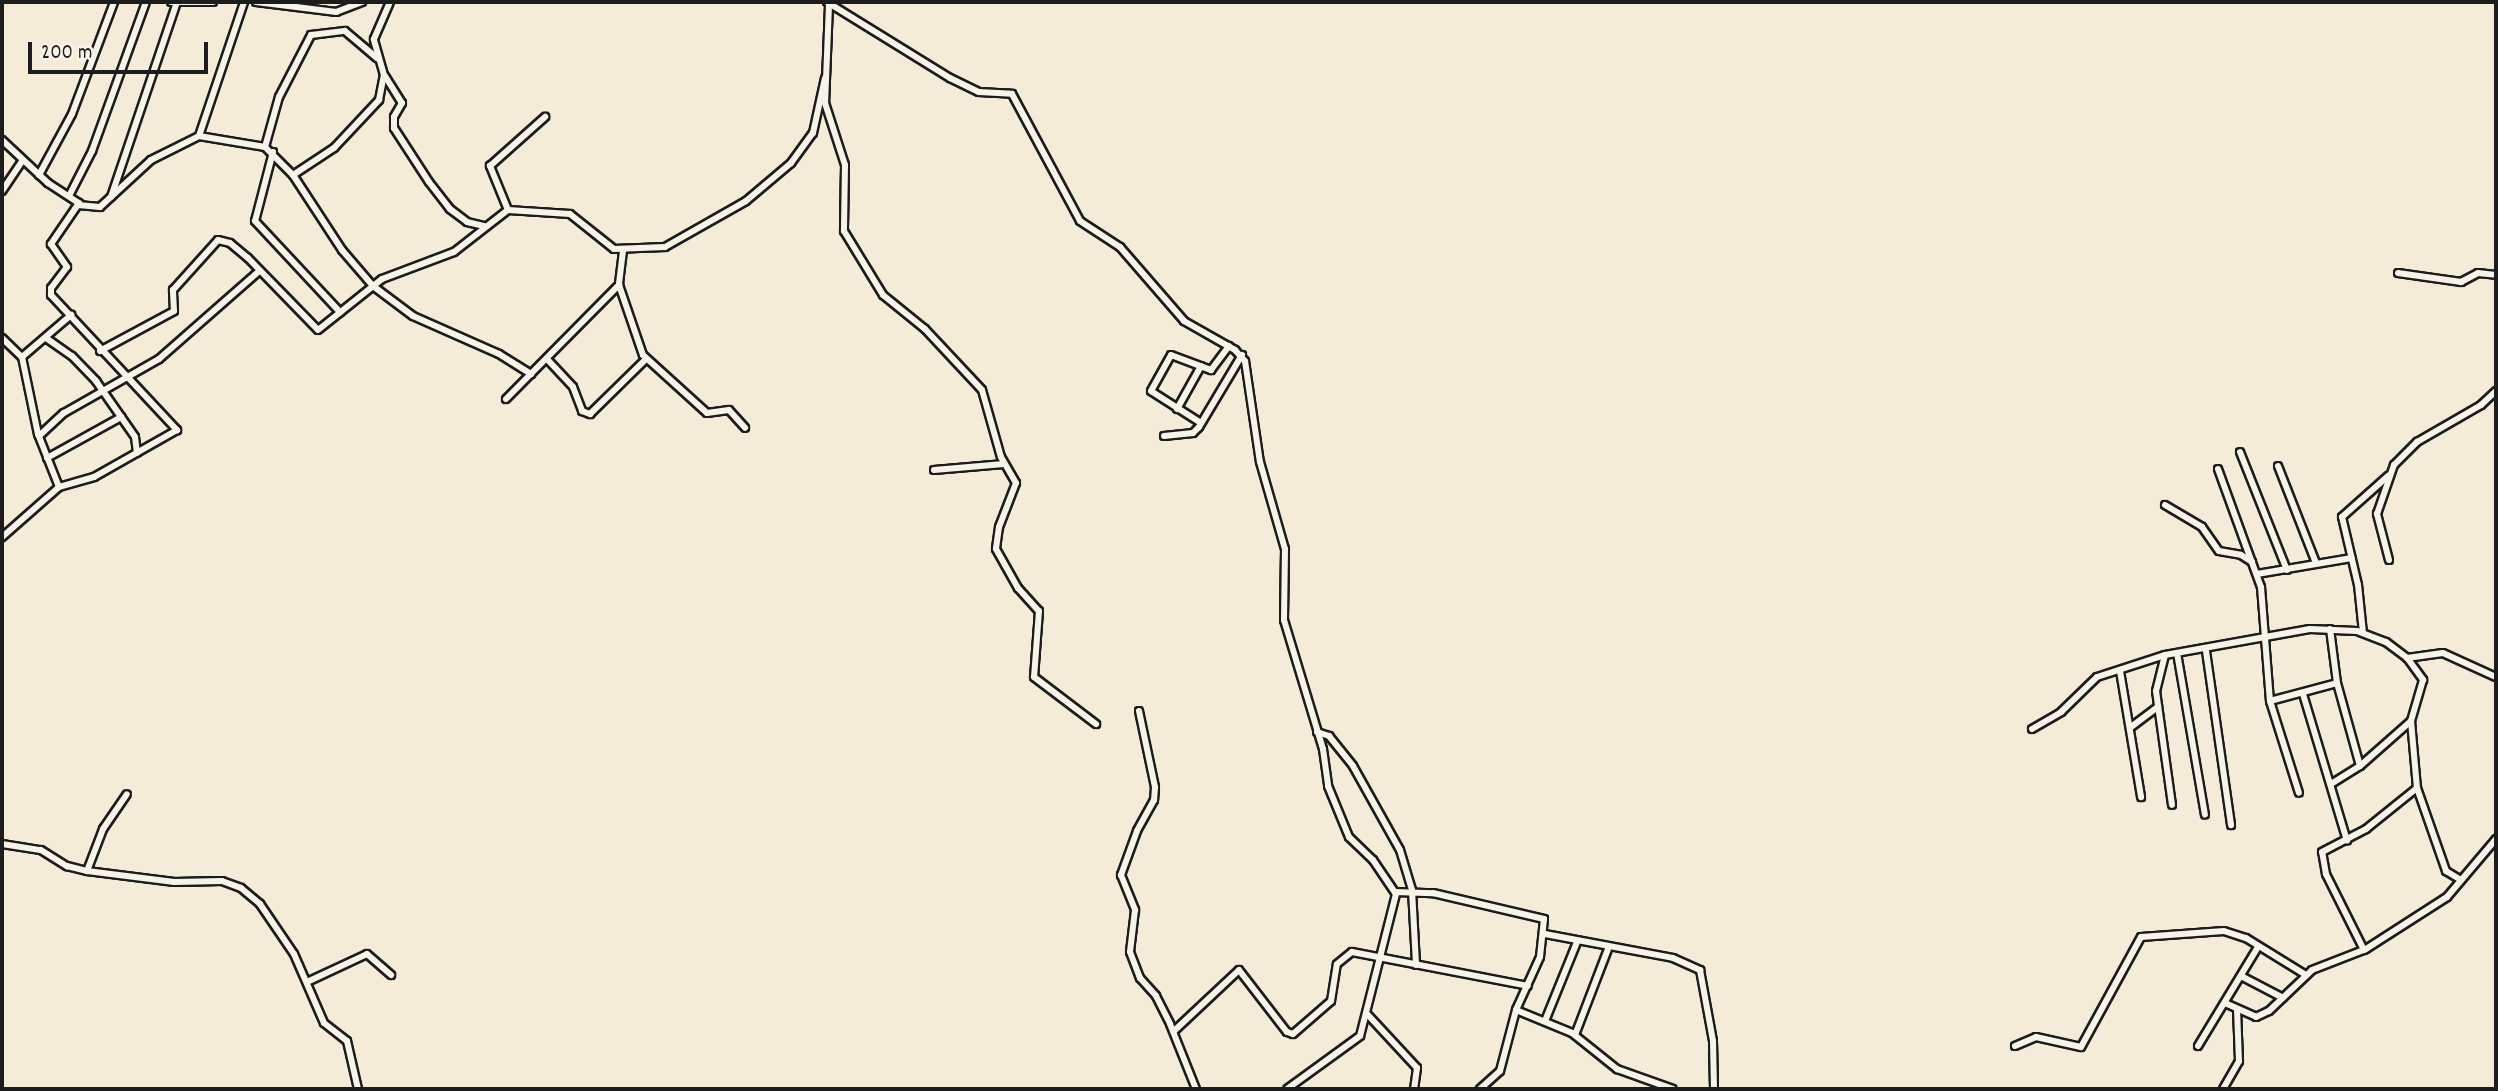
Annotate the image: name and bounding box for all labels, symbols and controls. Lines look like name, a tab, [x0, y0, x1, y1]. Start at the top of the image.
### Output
scale bar	[32, 28, 212, 72]
text: 200 m	[41, 39, 92, 69]

